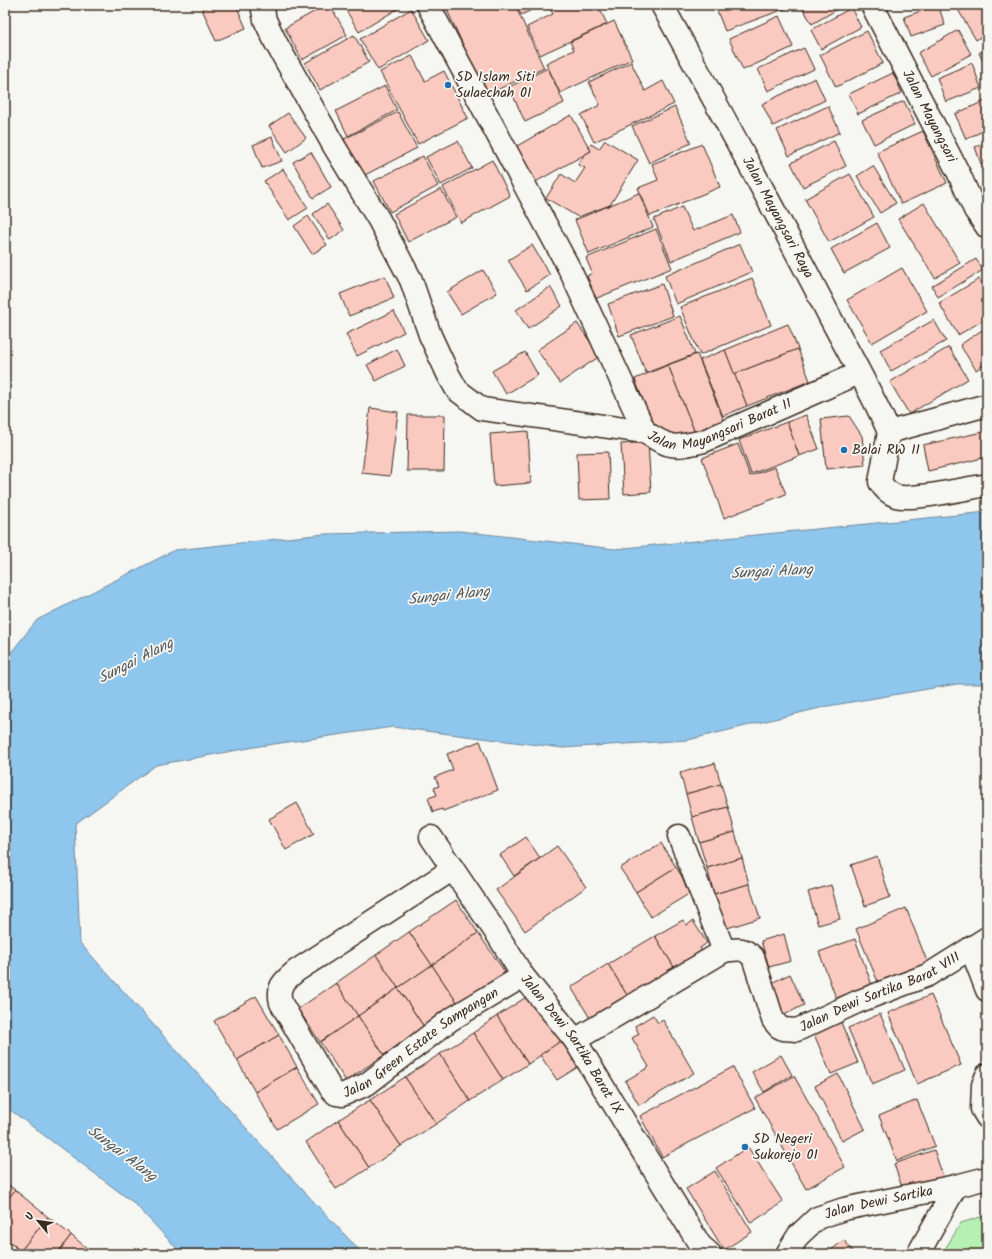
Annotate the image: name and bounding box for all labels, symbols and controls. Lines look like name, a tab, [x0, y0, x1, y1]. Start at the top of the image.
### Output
place label: SD Islam Siti Sulaechah 01	[456, 66, 535, 104]
street label: Jalan Mayangsari	[896, 66, 963, 167]
marker: SD Islam Siti Sulaechah 01	[443, 80, 453, 90]
street label: Jalan Mayangsari Raya	[736, 153, 819, 282]
street label: Jalan Mayangsari Barat II	[643, 393, 795, 457]
place label: Balai RW II	[852, 439, 920, 461]
marker: Balai RW II	[839, 445, 849, 455]
water label: Sungai Alang	[730, 558, 814, 586]
water label: Sungai Alang	[407, 580, 492, 612]
water label: Sungai Alang	[94, 631, 179, 690]
street label: Jalan Dewi Sartika Barat VIII	[796, 946, 965, 1038]
street label: Jalan Dewi Sartika Barat IX	[515, 970, 629, 1119]
street label: Jalan Green Estate Sampangan	[340, 982, 503, 1104]
water label: Sungai Alang	[82, 1120, 163, 1189]
place label: SD Negeri Sukorejo 01	[753, 1128, 818, 1166]
marker: SD Negeri Sukorejo 01	[740, 1142, 750, 1152]
street label: Jalan Dewi Sartika	[822, 1180, 935, 1226]
north arrow	[18, 1201, 58, 1241]
text: U	[21, 1209, 40, 1224]

